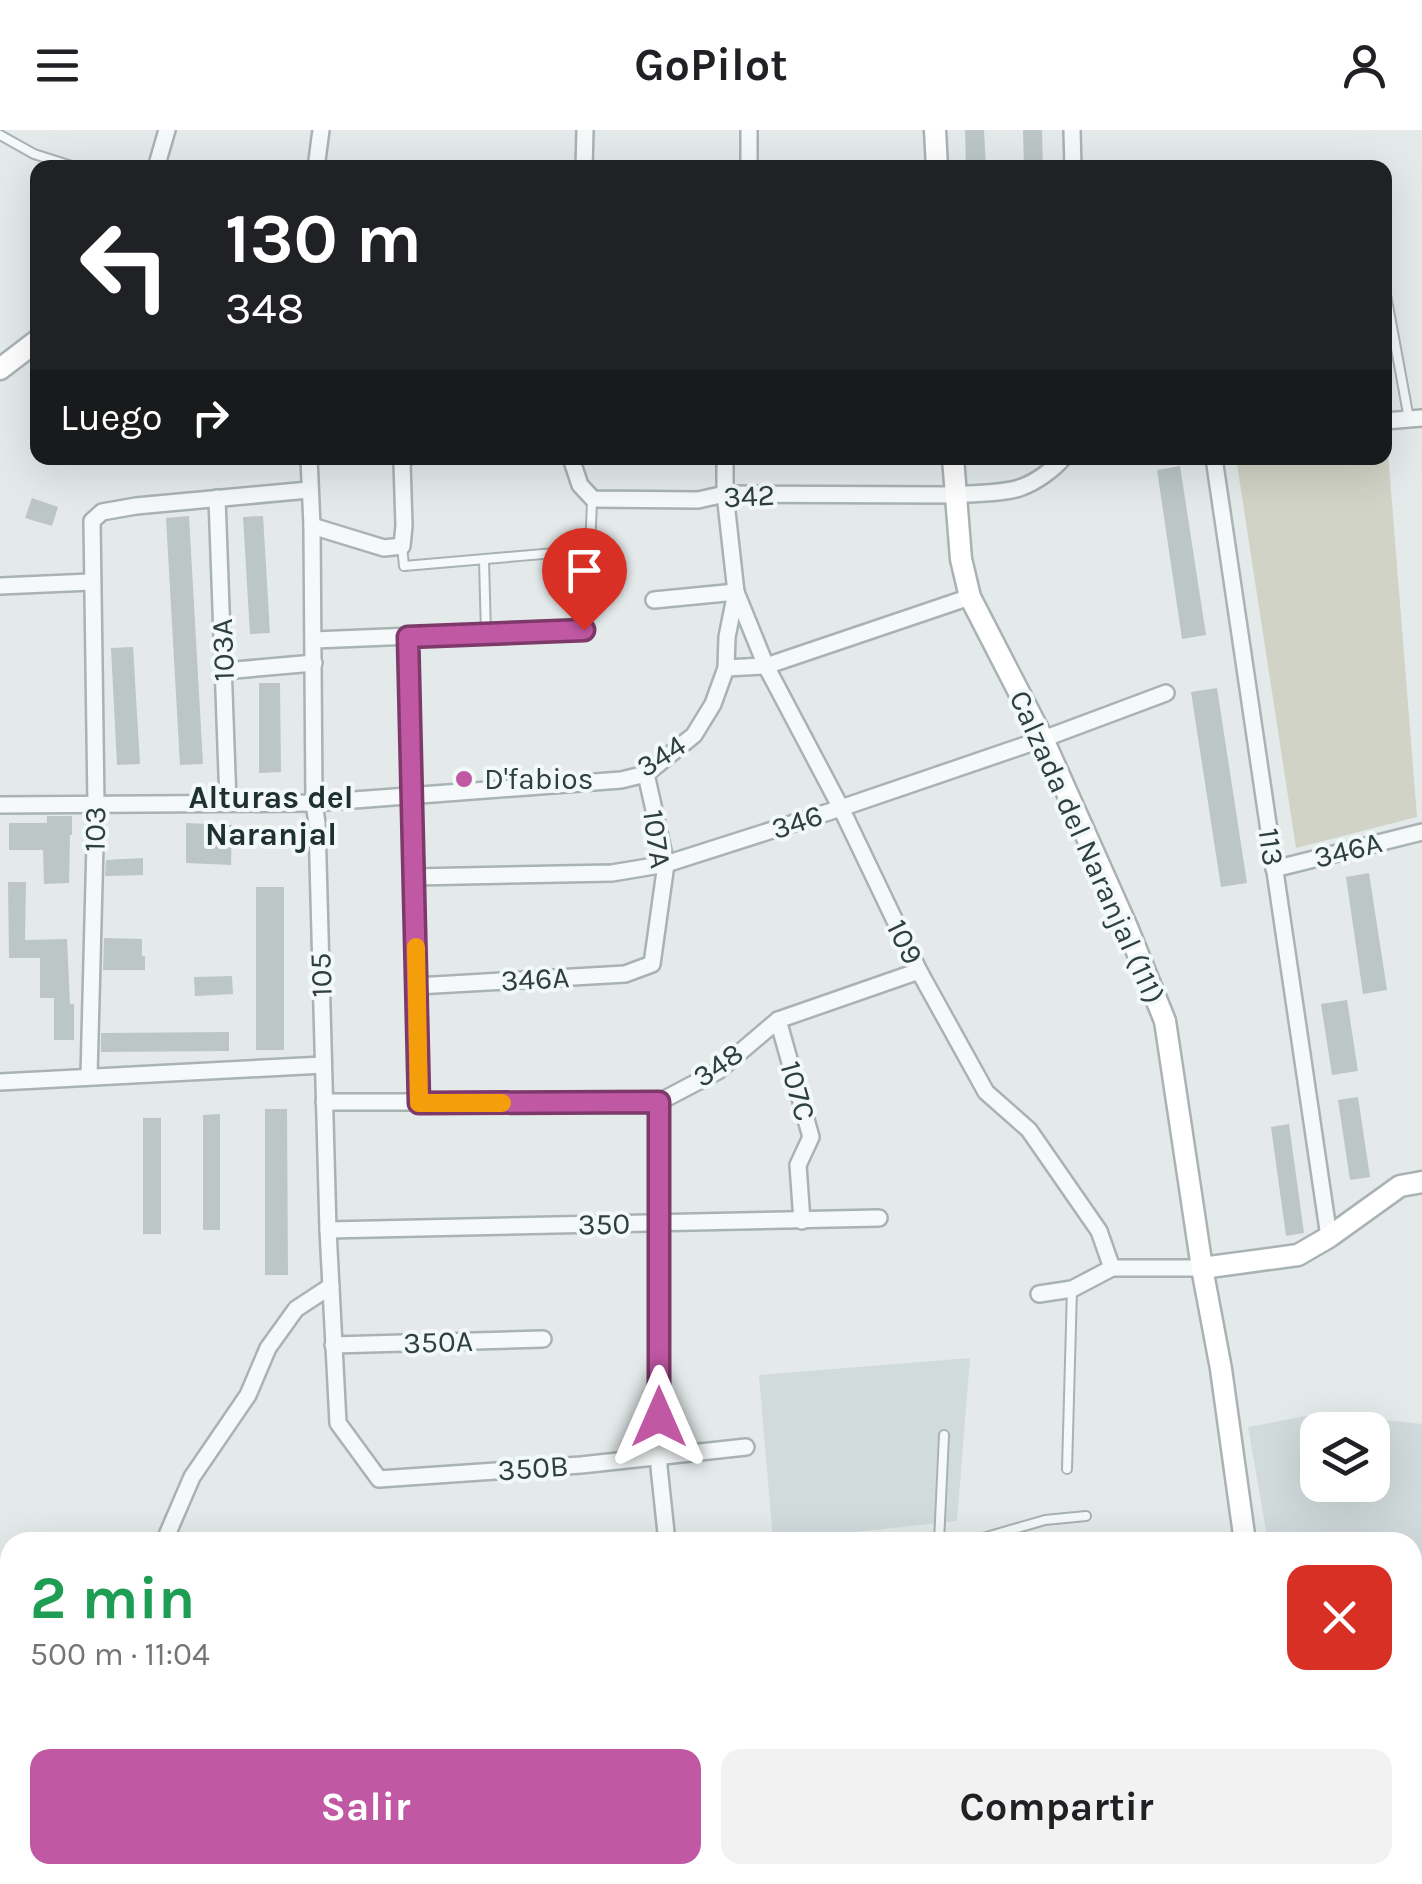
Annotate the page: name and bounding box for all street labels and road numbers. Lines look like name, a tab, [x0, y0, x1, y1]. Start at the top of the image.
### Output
street label: 342	[722, 477, 776, 515]
street label: 103A	[204, 618, 242, 682]
street label: Calzada del Naranjal (111)	[1002, 685, 1172, 1009]
street label: 344	[630, 727, 692, 785]
street label: 346	[767, 797, 827, 847]
street label: 103	[77, 806, 113, 852]
street label: 107A	[635, 807, 679, 871]
street label: 346A	[1310, 824, 1386, 876]
street label: 113	[1251, 826, 1291, 868]
street label: 109	[879, 914, 931, 970]
street label: 105	[302, 952, 340, 998]
street label: 346A	[500, 959, 570, 999]
street label: 348	[686, 1035, 750, 1095]
street label: 107C	[772, 1057, 824, 1125]
street label: 350	[577, 1206, 631, 1242]
street label: 350A	[403, 1323, 473, 1361]
street label: 350B	[496, 1448, 570, 1488]

